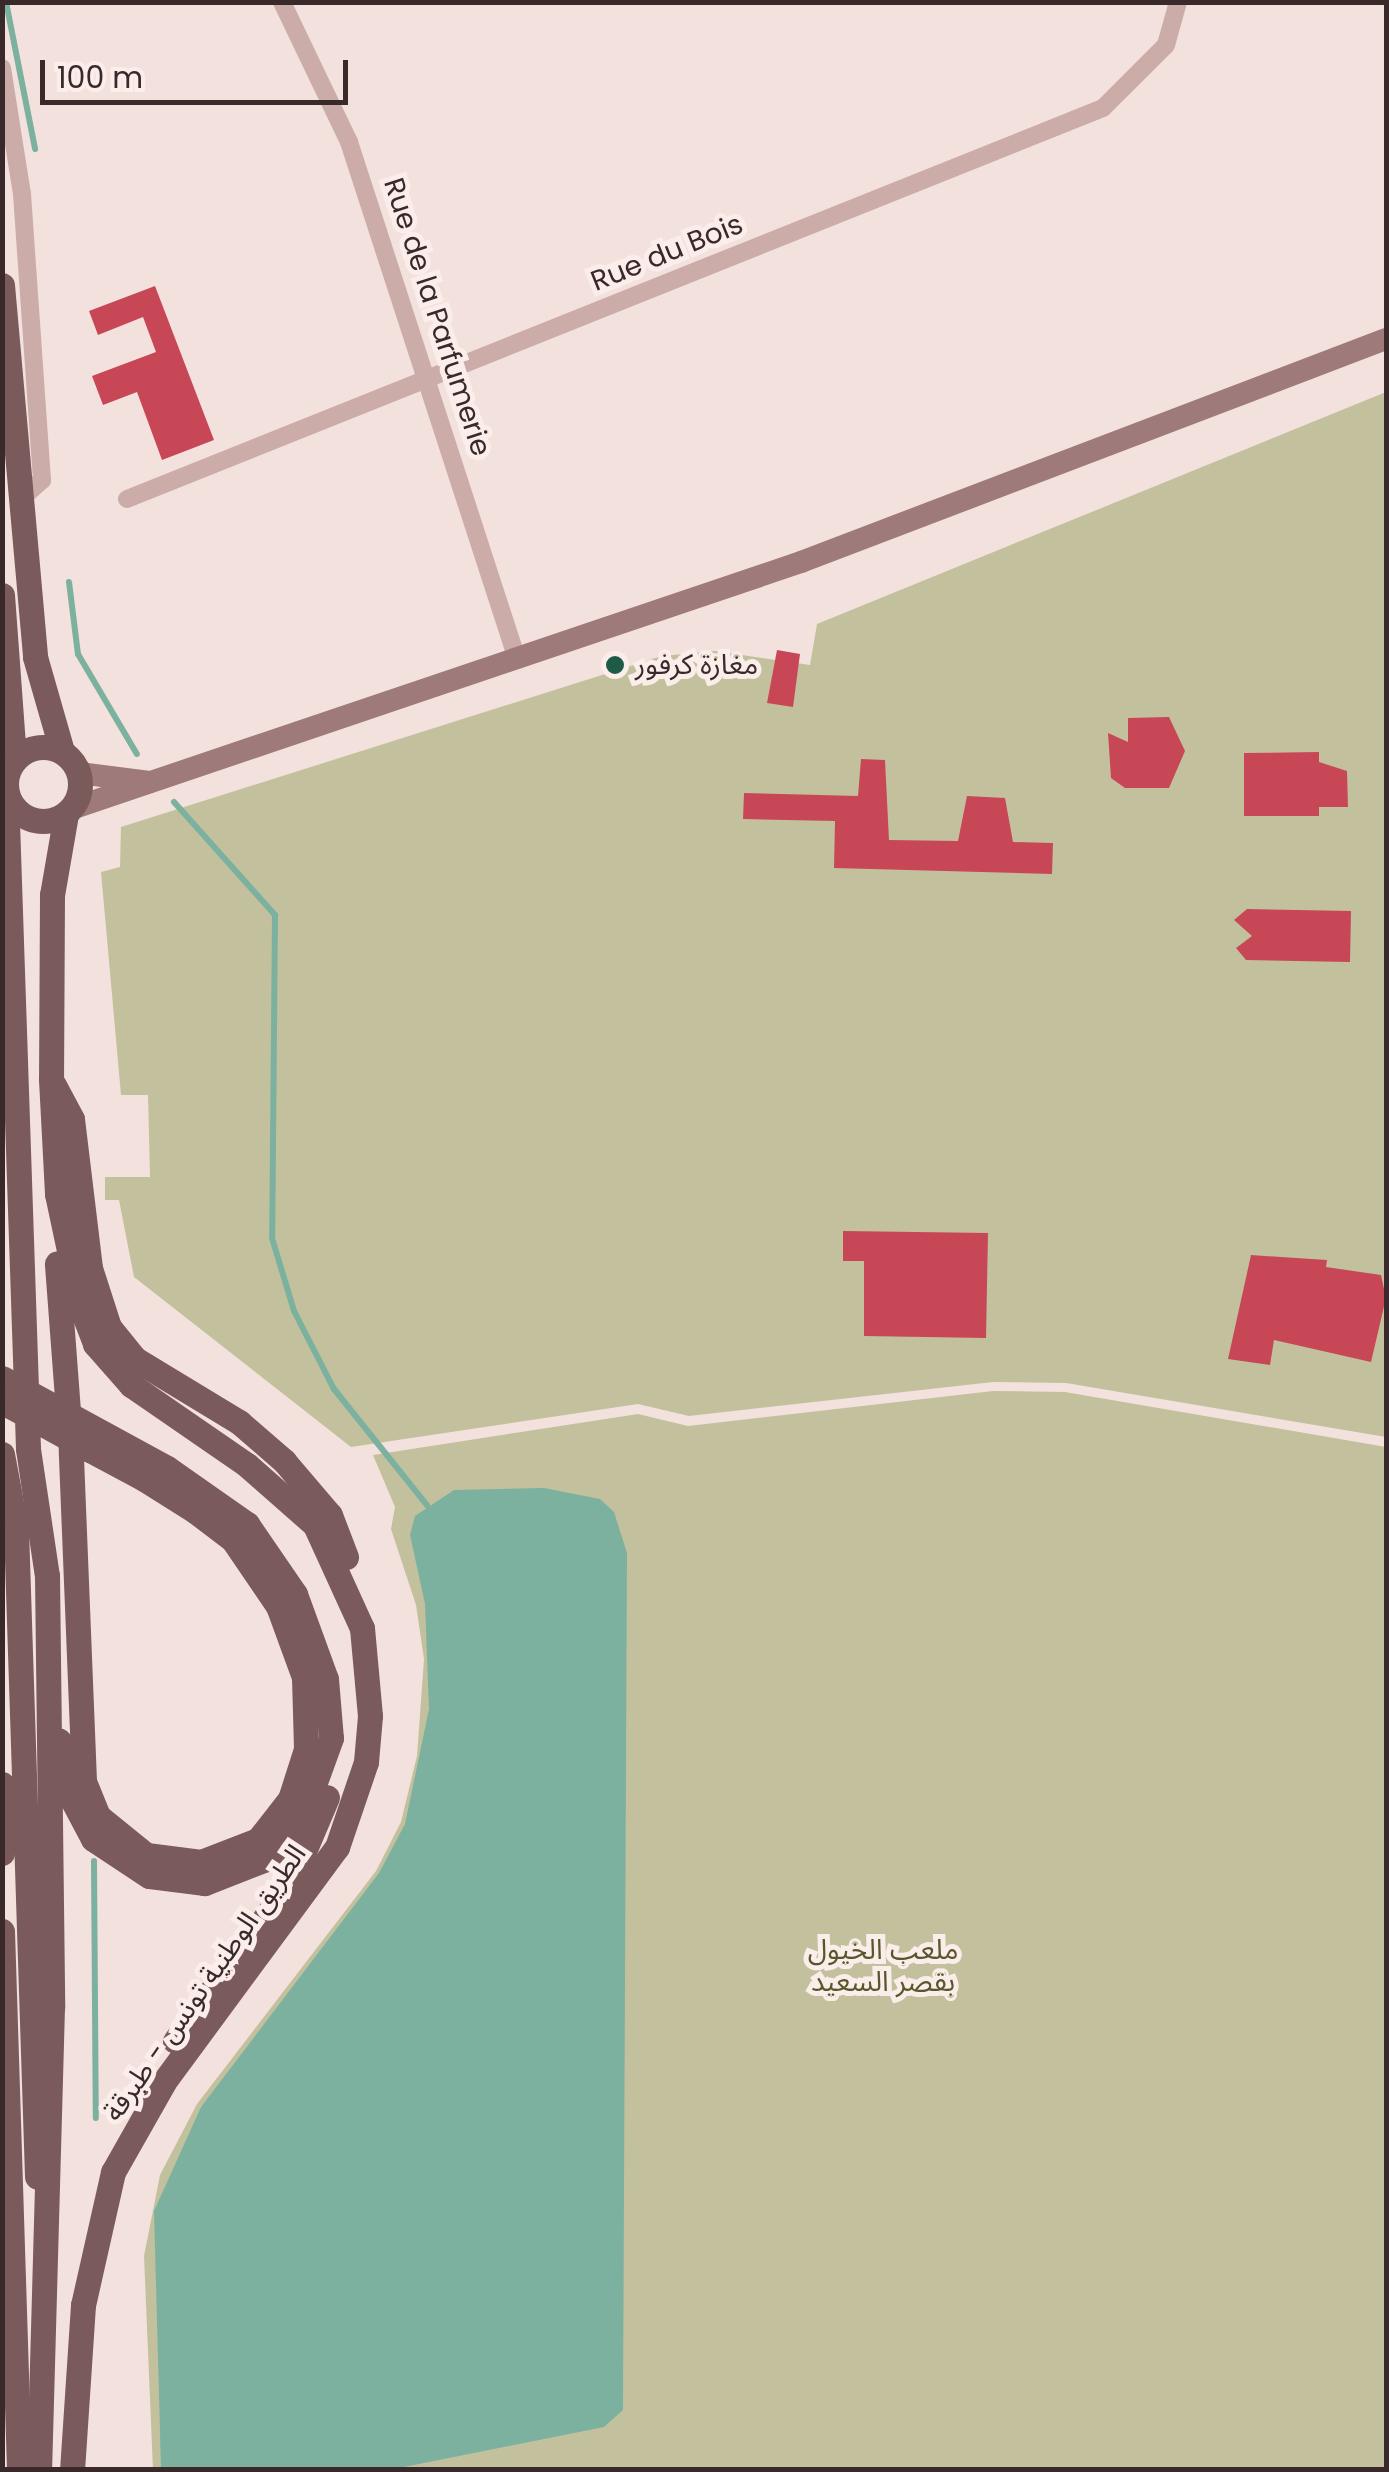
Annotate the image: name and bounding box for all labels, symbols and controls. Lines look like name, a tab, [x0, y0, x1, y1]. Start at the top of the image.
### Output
scale bar	[45, 40, 352, 102]
text: 100 m	[57, 56, 143, 99]
street label: Rue de la Parfumerie	[376, 174, 498, 460]
street label: Rue du Bois	[586, 207, 748, 299]
place label: مغازة كرفور	[635, 648, 758, 682]
marker: مغازة كرفور	[604, 654, 626, 676]
street label: الطريق الوطنية تونس - طبرقة	[97, 1838, 313, 2128]
park label: ملعب الخيول بقصر السعيد	[808, 1933, 958, 1999]

